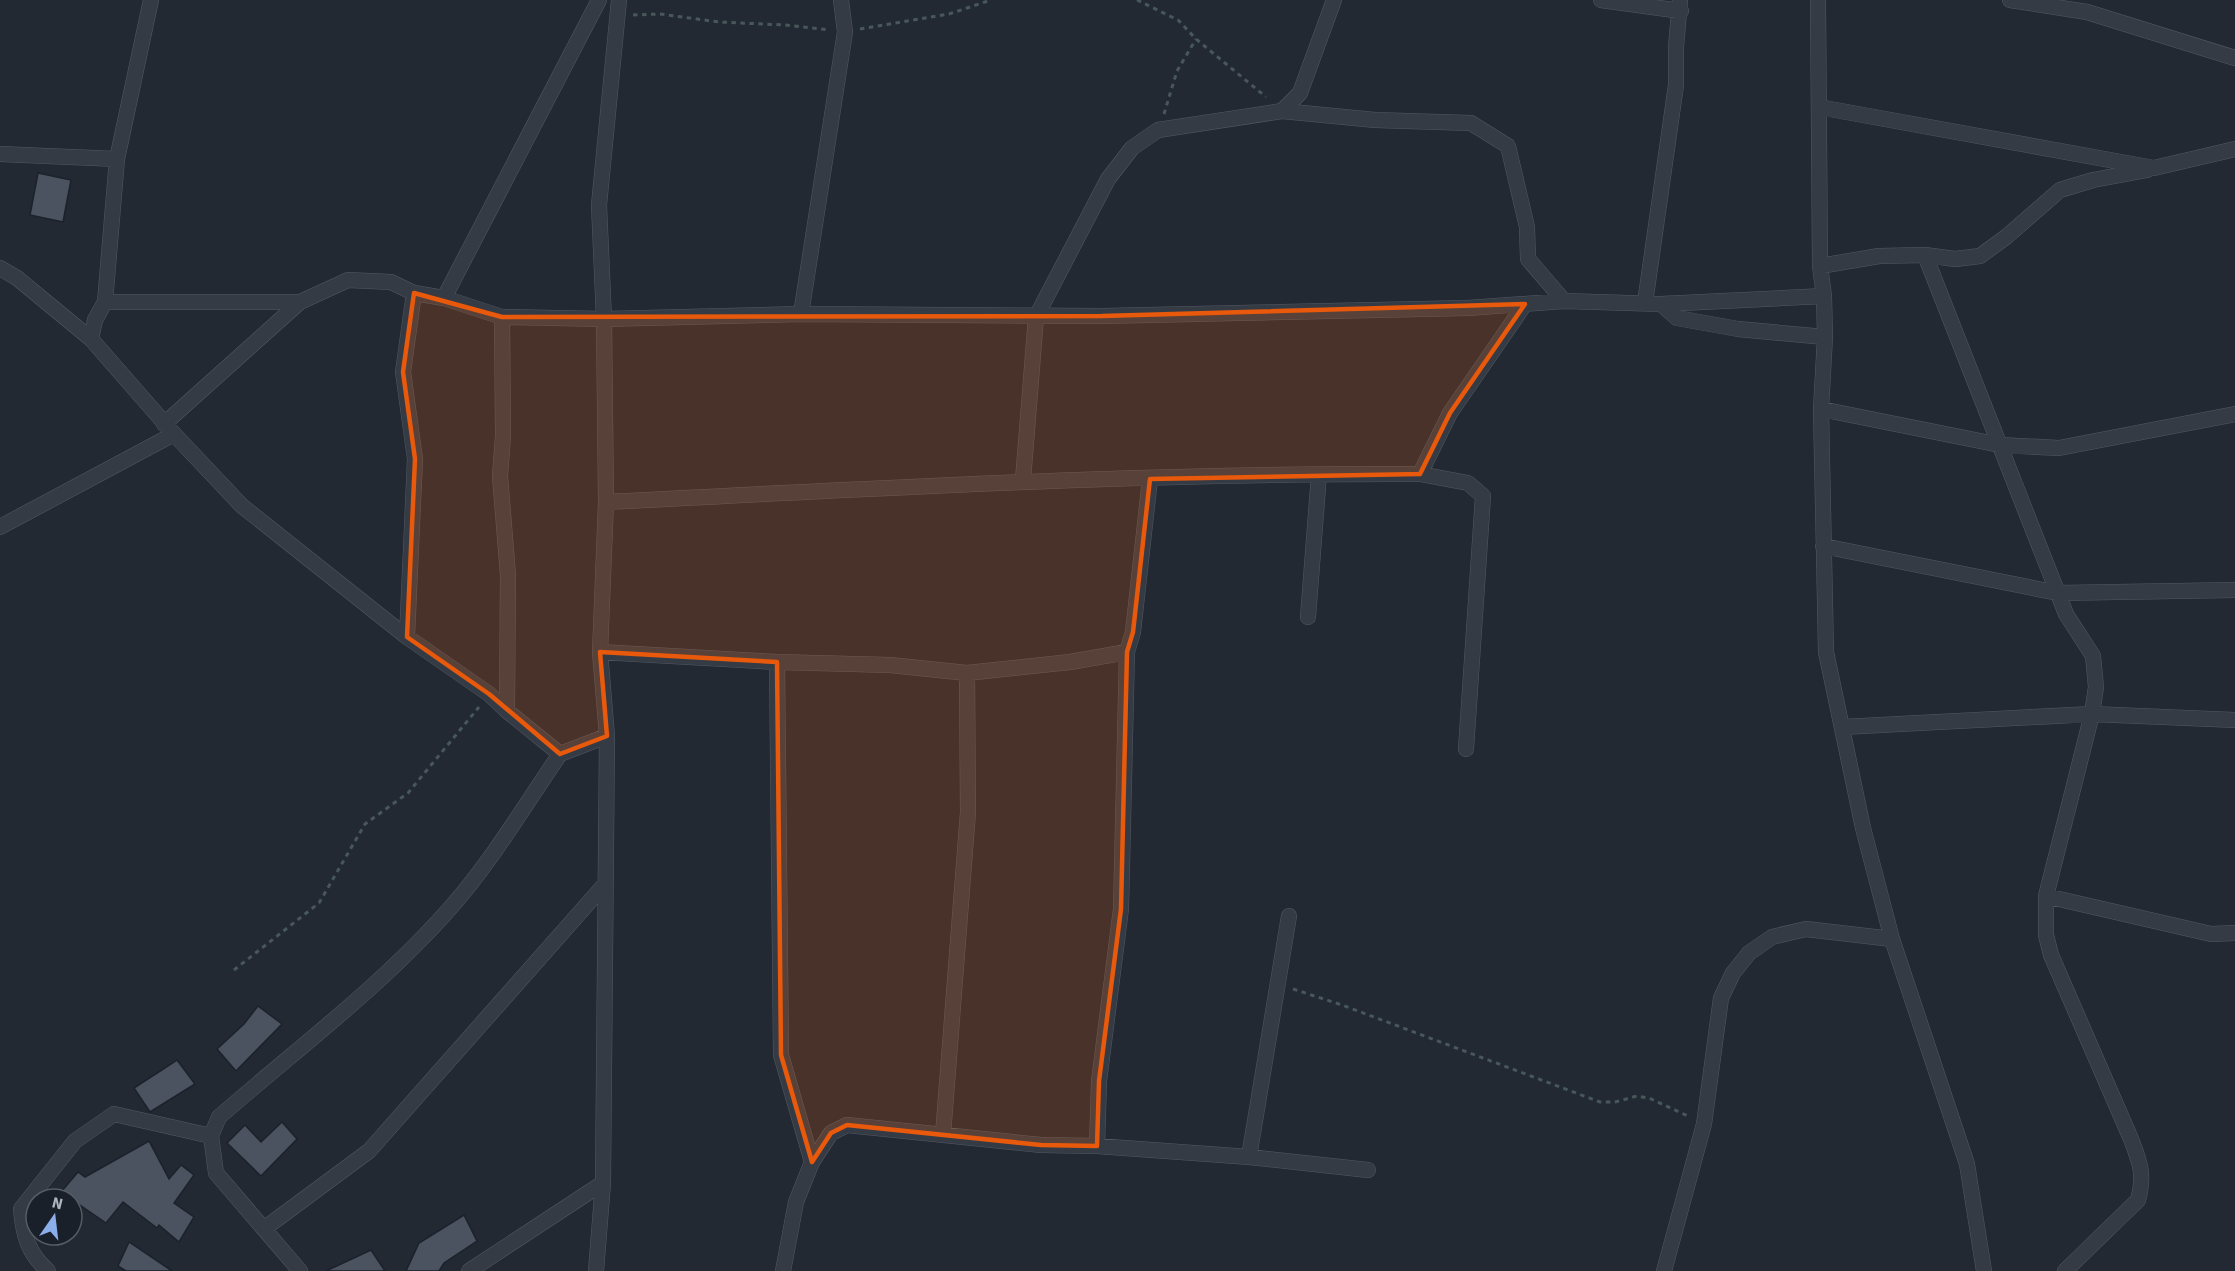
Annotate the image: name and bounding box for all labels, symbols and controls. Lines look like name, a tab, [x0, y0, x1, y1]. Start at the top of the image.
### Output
north arrow	[24, 1187, 84, 1247]
text: N	[50, 1191, 65, 1215]

